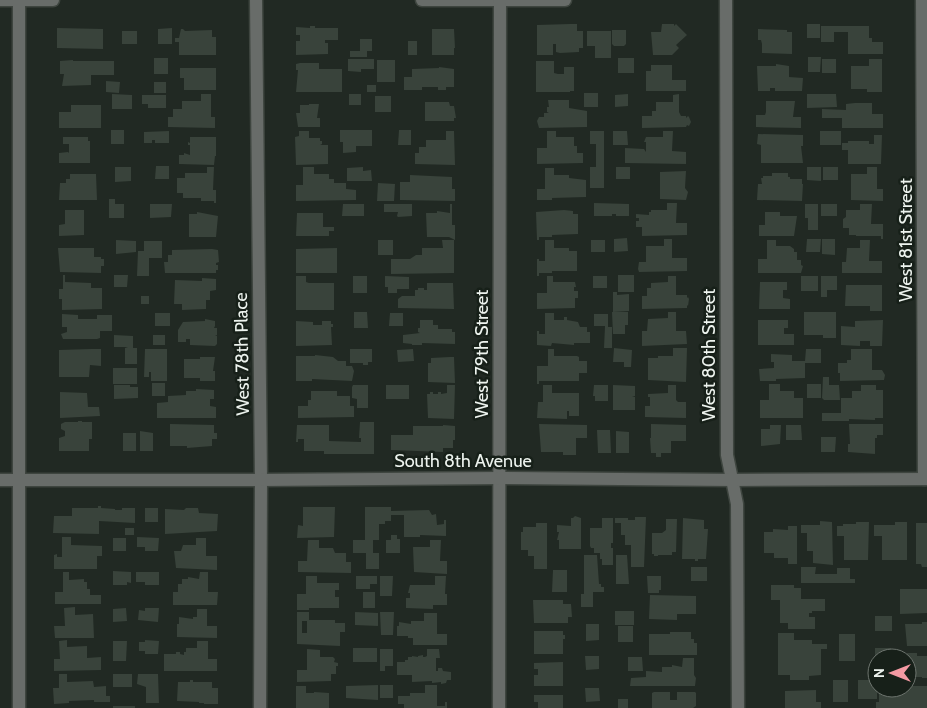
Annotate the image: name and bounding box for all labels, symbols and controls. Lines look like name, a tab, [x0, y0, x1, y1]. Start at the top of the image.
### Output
street label: West 81st Street	[895, 178, 917, 302]
street label: West 80th Street	[698, 289, 720, 421]
street label: West 79th Street	[471, 290, 493, 418]
street label: West 78th Place	[230, 292, 254, 416]
street label: South 8th Avenue	[394, 450, 532, 472]
north arrow	[867, 648, 917, 698]
text: N	[870, 668, 888, 678]

